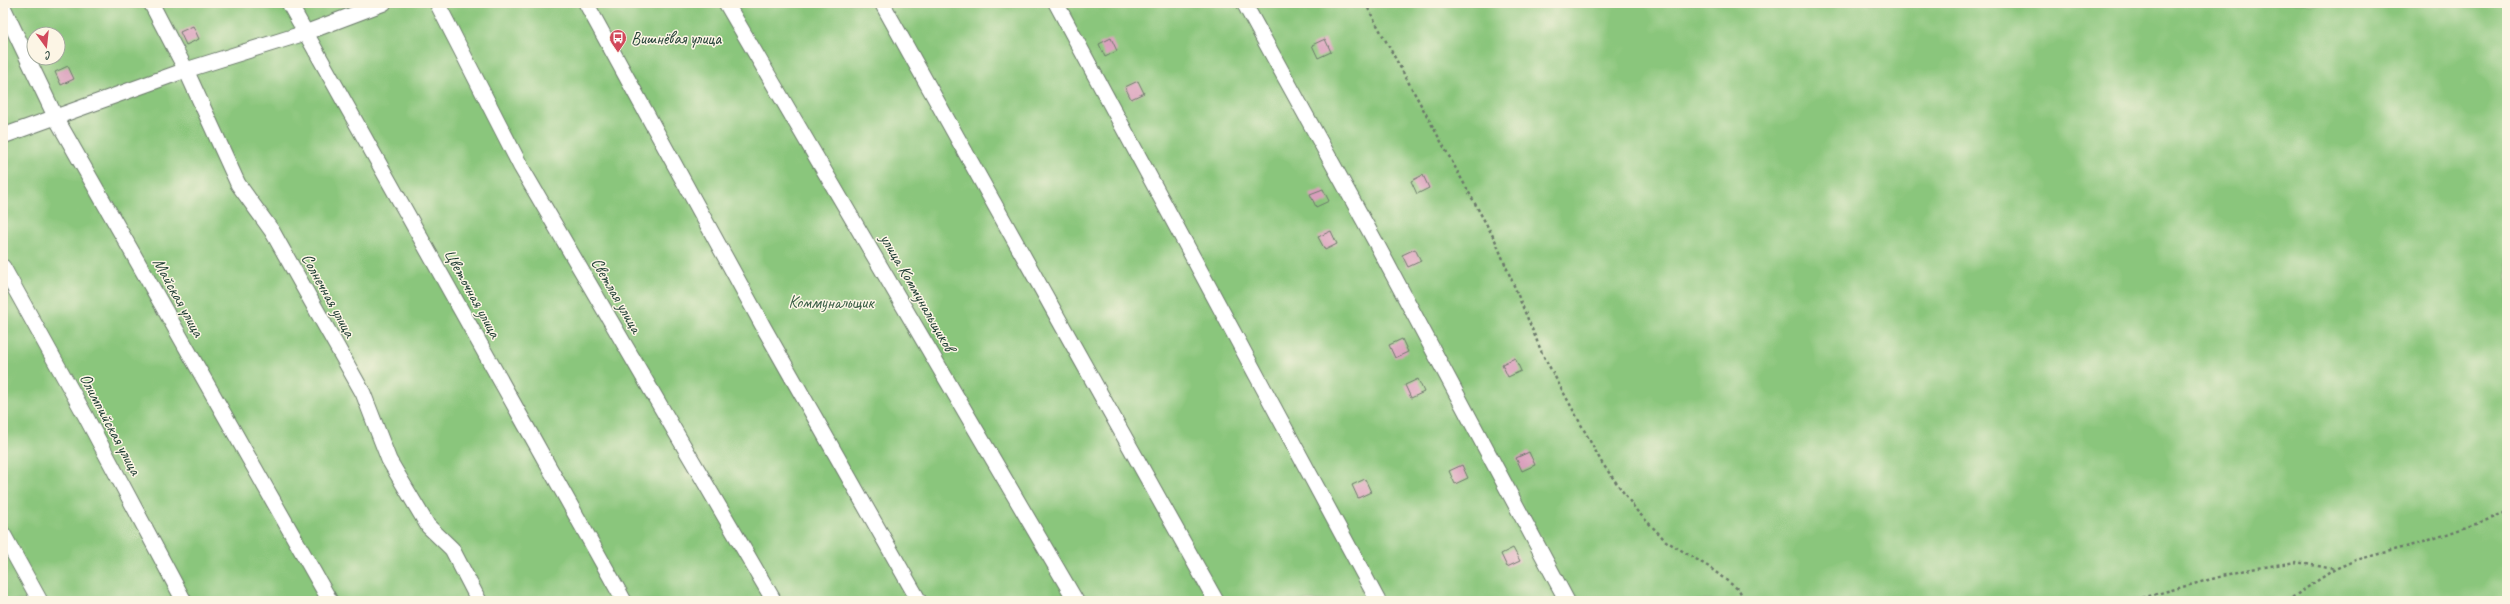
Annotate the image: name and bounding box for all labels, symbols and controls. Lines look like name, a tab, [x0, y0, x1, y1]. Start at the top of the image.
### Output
north arrow	[26, 26, 66, 66]
bus stop icon: Вишнёвая улица	[608, 28, 628, 53]
place label: Вишнёвая улица	[631, 28, 722, 49]
text: С	[43, 48, 53, 64]
street label: улица Коммунальщиков	[875, 229, 962, 358]
street label: Цветочная улица	[439, 245, 506, 343]
street label: Солнечная улица	[297, 250, 361, 342]
street label: Майская улица	[148, 254, 209, 342]
street label: Светлая улица	[587, 254, 648, 338]
park label: Коммунальщик	[789, 292, 875, 313]
street label: Олимпийская улица	[75, 370, 147, 480]

